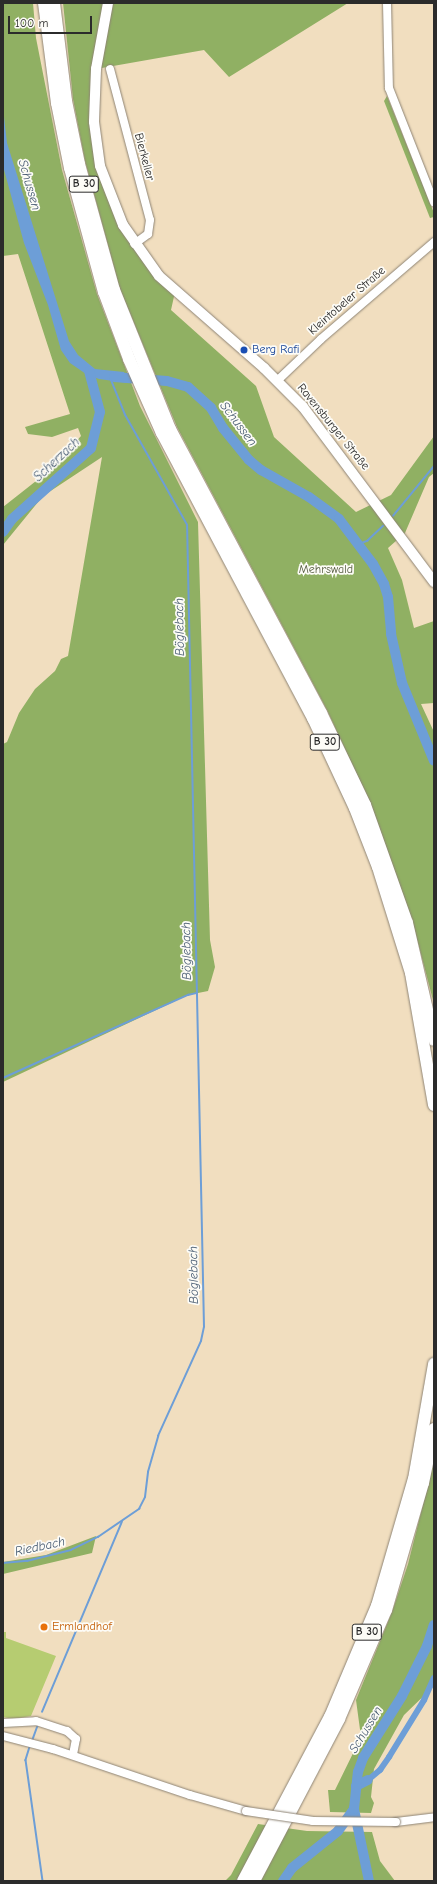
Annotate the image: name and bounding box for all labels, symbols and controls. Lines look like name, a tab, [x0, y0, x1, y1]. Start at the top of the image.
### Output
scale bar	[10, 8, 94, 34]
text: 100 m	[15, 16, 48, 30]
street label: Bierkeller	[131, 132, 157, 182]
water label: Schussen	[14, 158, 44, 212]
road number: B 30	[68, 175, 100, 193]
street label: Kleintobeler Straße	[306, 264, 388, 338]
place label: Berg Rafi	[252, 343, 299, 357]
marker: Berg Rafi	[239, 345, 249, 355]
street label: Ravensburger Straße	[294, 381, 372, 473]
water label: Schussen	[216, 399, 260, 449]
water label: Scherzach	[31, 435, 83, 485]
park label: Mehrswald	[299, 563, 353, 577]
water label: Böglebach	[172, 598, 188, 656]
road number: B 30	[309, 733, 341, 751]
water label: Böglebach	[179, 922, 195, 980]
water label: Böglebach	[186, 1246, 202, 1304]
water label: Riedbach	[13, 1534, 67, 1560]
place label: Ermlandhof	[52, 1620, 112, 1634]
marker: Ermlandhof	[39, 1622, 49, 1632]
road number: B 30	[351, 1623, 383, 1641]
water label: Schussen	[346, 1704, 386, 1756]

